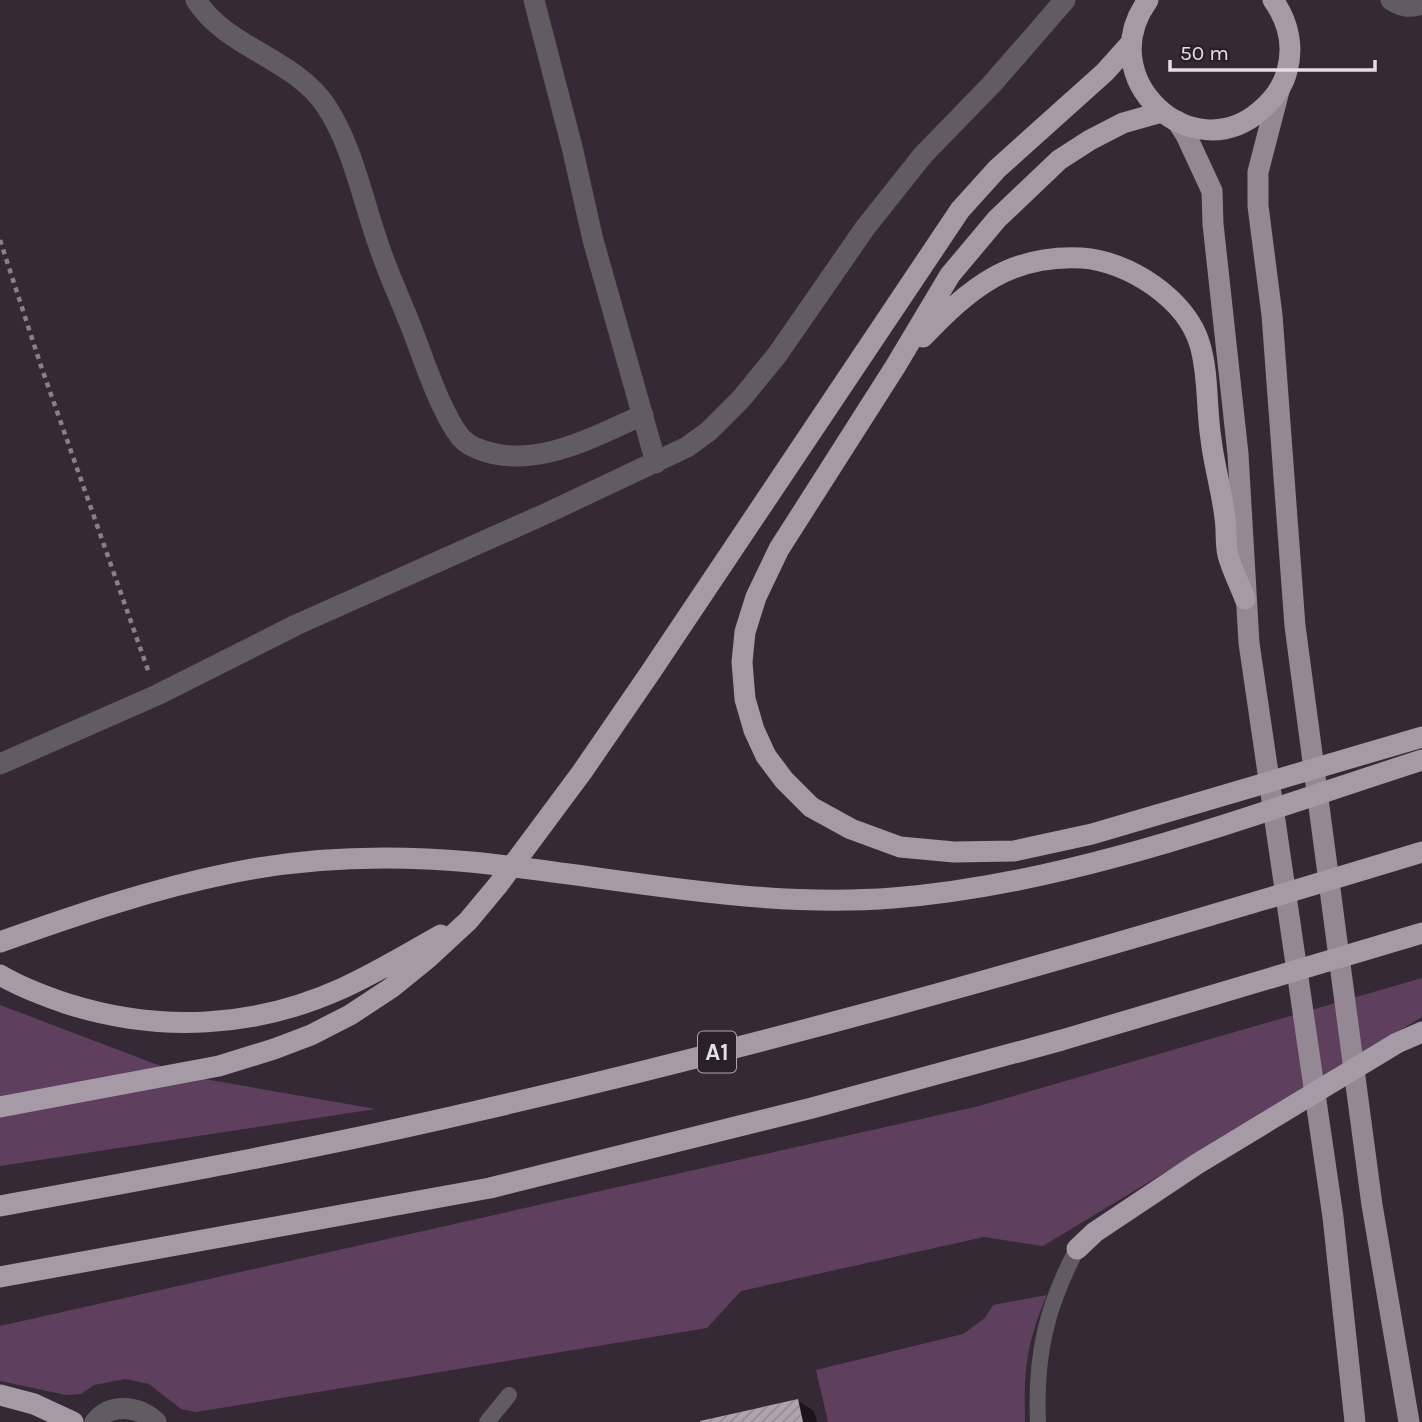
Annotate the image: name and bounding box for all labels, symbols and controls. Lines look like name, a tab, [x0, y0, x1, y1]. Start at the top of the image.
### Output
scale bar	[1170, 28, 1375, 72]
text: 50 m	[1180, 41, 1229, 65]
road number: A1	[698, 1032, 736, 1072]

